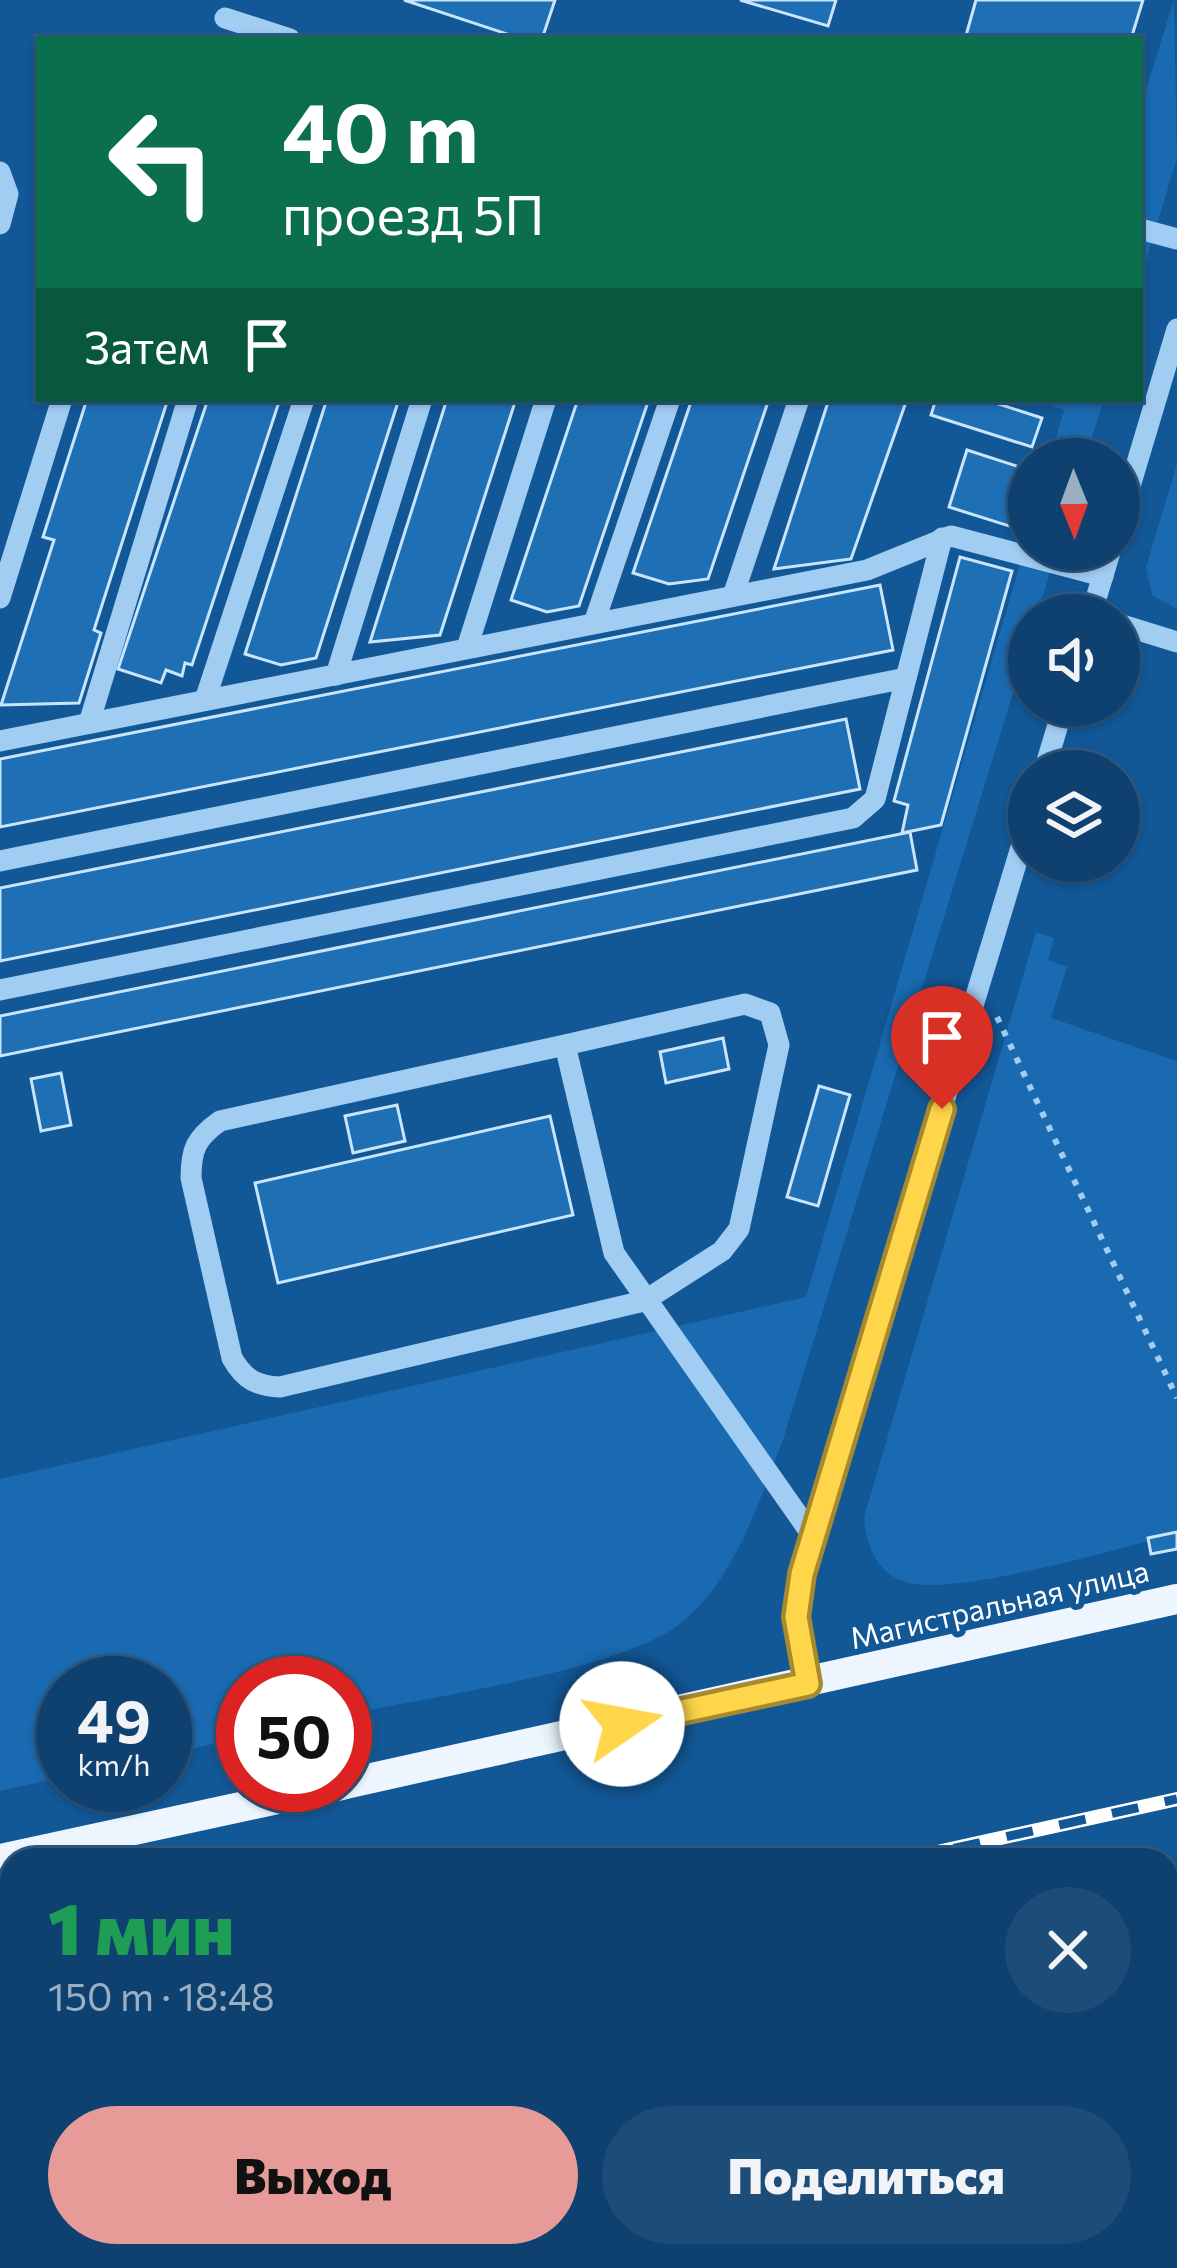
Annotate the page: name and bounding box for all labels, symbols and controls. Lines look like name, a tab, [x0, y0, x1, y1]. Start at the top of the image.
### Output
text: 40 m	[282, 78, 479, 180]
icon: left	[84, 84, 240, 240]
text: проезд 5П	[282, 180, 544, 246]
icon: arrive	[234, 312, 300, 378]
text: Затем	[84, 318, 210, 373]
north arrow	[1008, 438, 1140, 570]
map controls	[1008, 438, 1140, 882]
button: sound	[1008, 594, 1140, 726]
button: layers	[1008, 750, 1140, 882]
pin	[891, 986, 993, 1109]
icon: arrive	[909, 1004, 975, 1070]
street label: Магистральная улица	[846, 1551, 1152, 1655]
speed limit sign: 50	[216, 1656, 372, 1812]
position arrow	[559, 1661, 685, 1787]
text: 49	[77, 1682, 151, 1755]
text: km/h	[78, 1745, 150, 1782]
text: 1 мин	[48, 1882, 234, 1970]
button: close	[1005, 1887, 1131, 2013]
text: 150 m · 18:48	[48, 1971, 275, 2019]
button: Выход	[48, 2106, 578, 2244]
button: Поделиться	[602, 2106, 1131, 2244]

